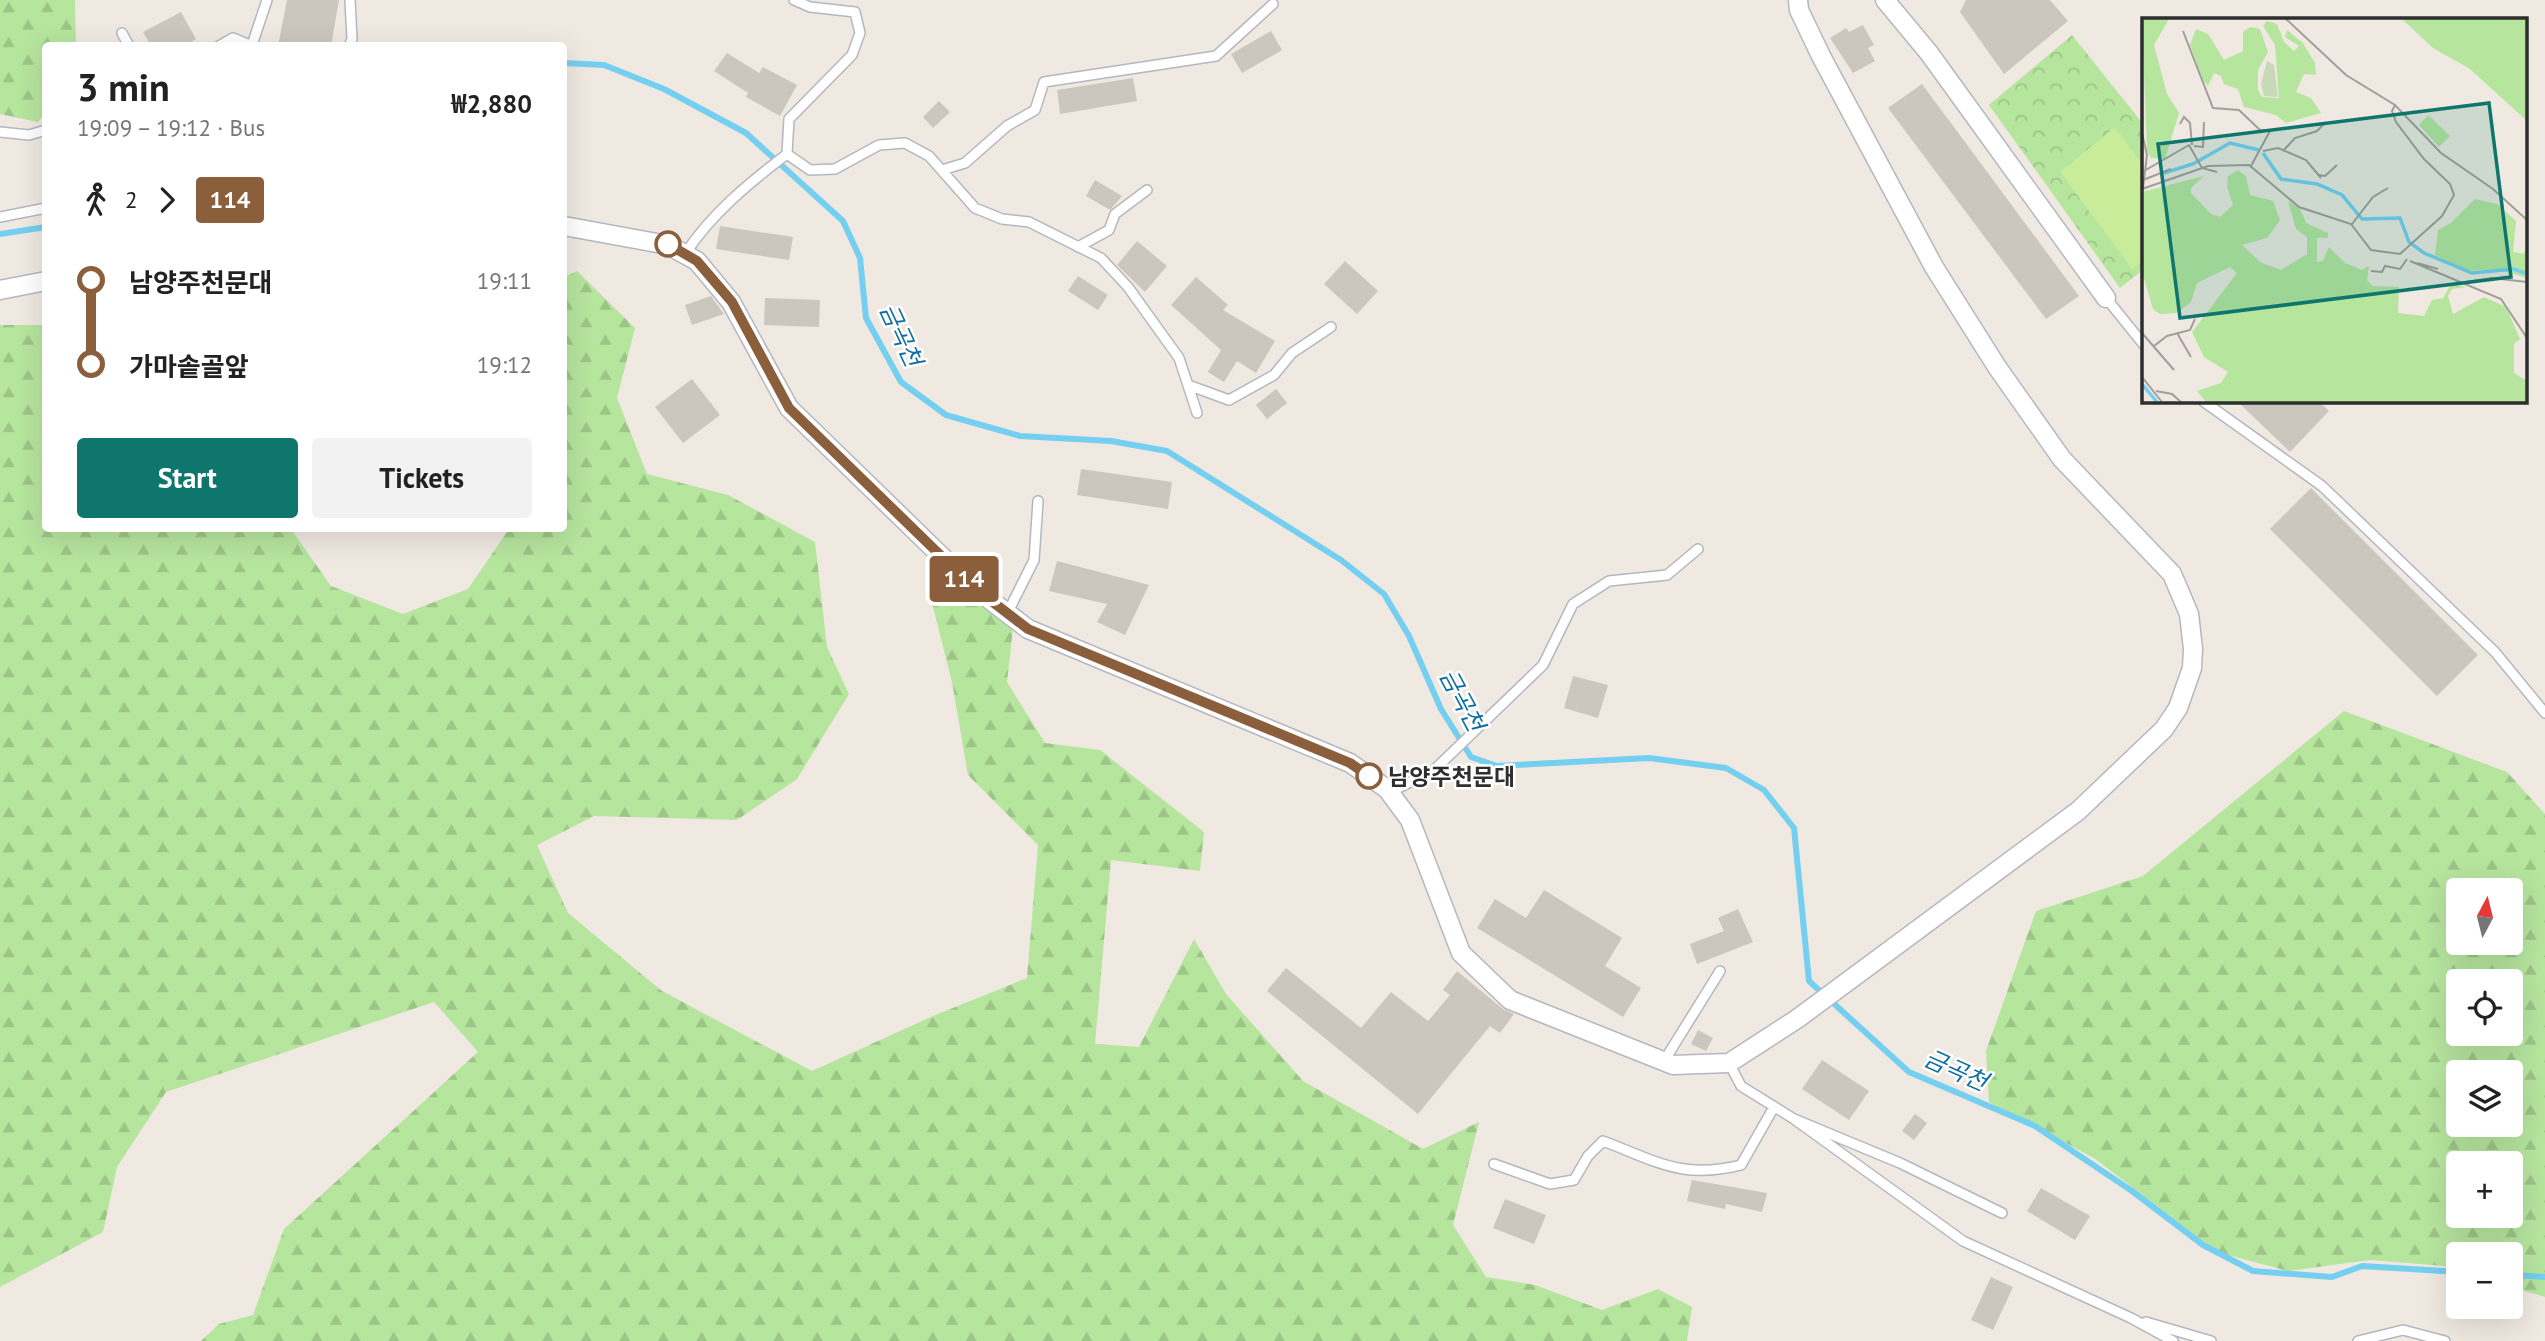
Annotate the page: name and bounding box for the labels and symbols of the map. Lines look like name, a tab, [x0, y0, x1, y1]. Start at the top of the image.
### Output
inset map	[2142, 18, 2528, 402]
unlabelled marker	[655, 231, 681, 257]
water label: 금곡천	[873, 298, 930, 374]
line badge: 114	[924, 556, 1004, 602]
water label: 금곡천	[1433, 663, 1493, 739]
place label: 남양주천문대	[1388, 762, 1515, 791]
marker: 남양주천문대	[1356, 763, 1382, 789]
north arrow	[2446, 878, 2524, 956]
water label: 금곡천	[1919, 1042, 1995, 1099]

